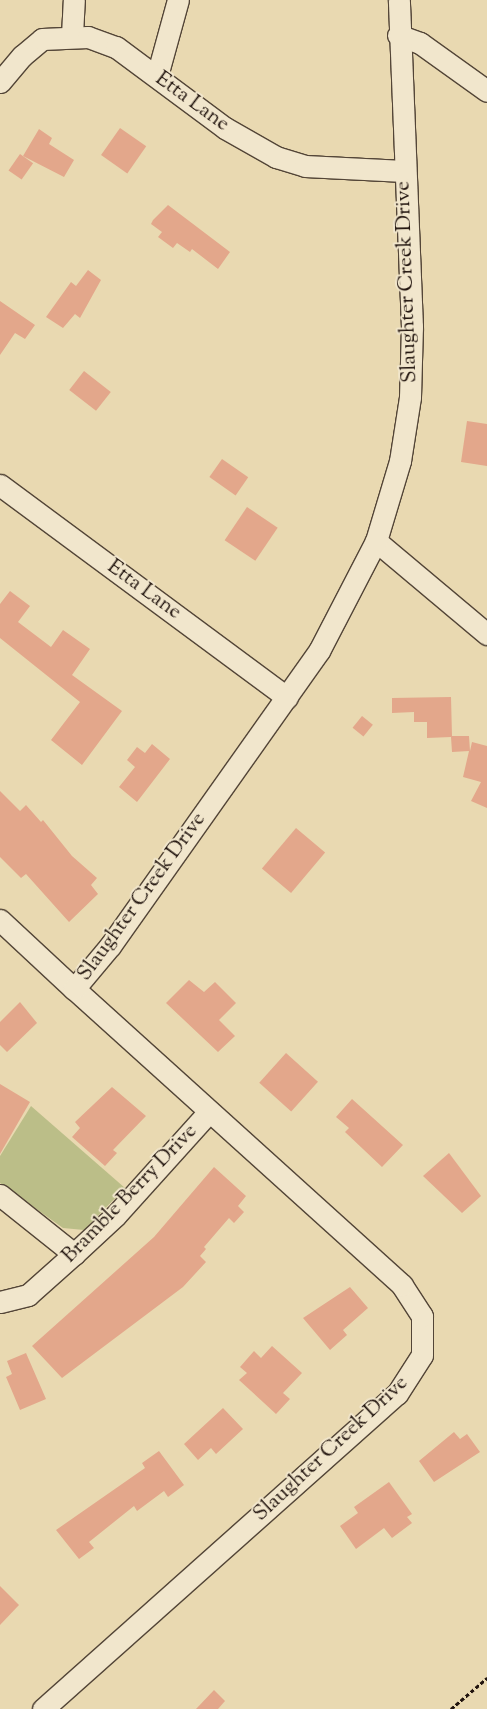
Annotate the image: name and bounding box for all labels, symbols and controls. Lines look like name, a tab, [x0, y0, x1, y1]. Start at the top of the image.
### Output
street label: Etta Lane	[150, 67, 234, 137]
street label: Slaughter Creek Drive	[391, 181, 423, 383]
street label: Etta Lane	[102, 555, 186, 625]
street label: Slaughter Creek Drive	[72, 808, 212, 986]
street label: Bramble Berry Drive	[57, 1119, 203, 1269]
street label: Slaughter Creek Drive	[249, 1371, 413, 1527]

